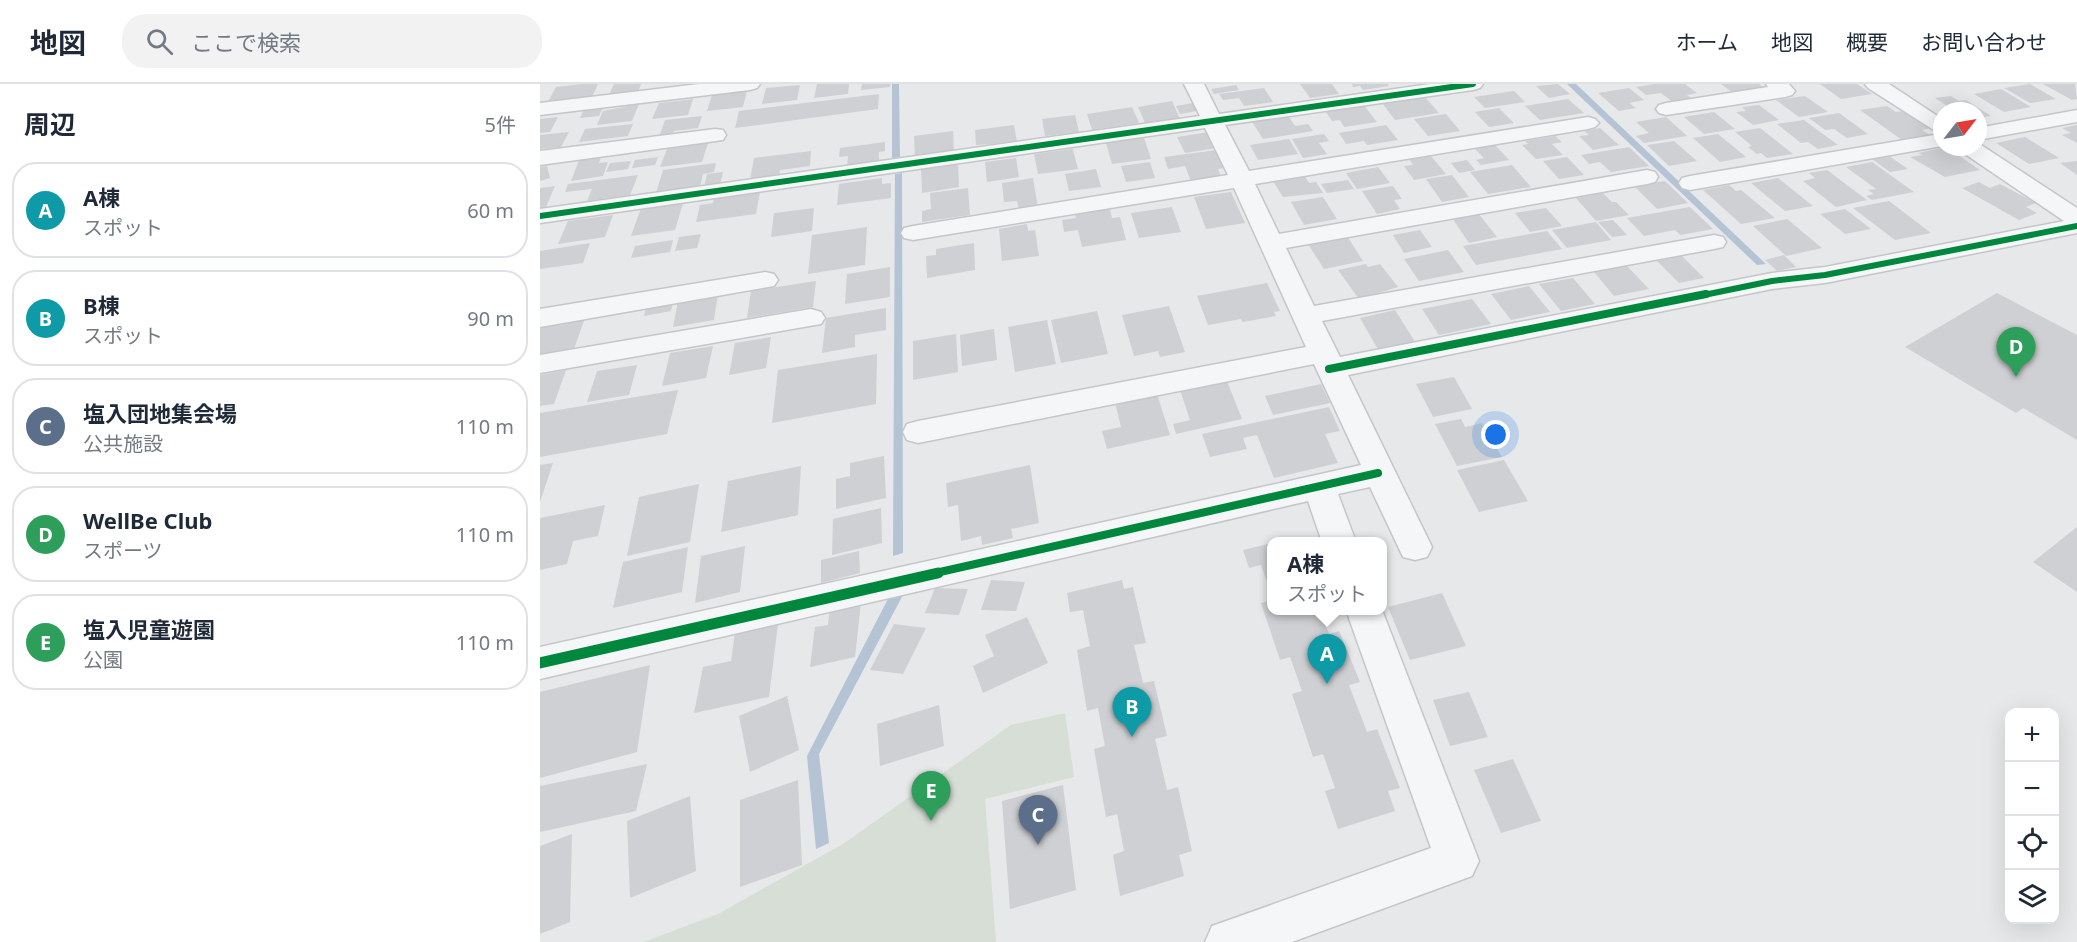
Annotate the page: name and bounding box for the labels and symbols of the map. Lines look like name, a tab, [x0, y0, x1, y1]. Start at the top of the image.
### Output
north arrow	[1933, 102, 1987, 156]
pin: D	[1996, 328, 2036, 377]
your location	[1481, 420, 1510, 449]
pin: A	[1308, 634, 1346, 684]
pin: B	[1112, 688, 1152, 737]
pin: E	[912, 772, 950, 821]
pin: C	[1018, 796, 1058, 845]

